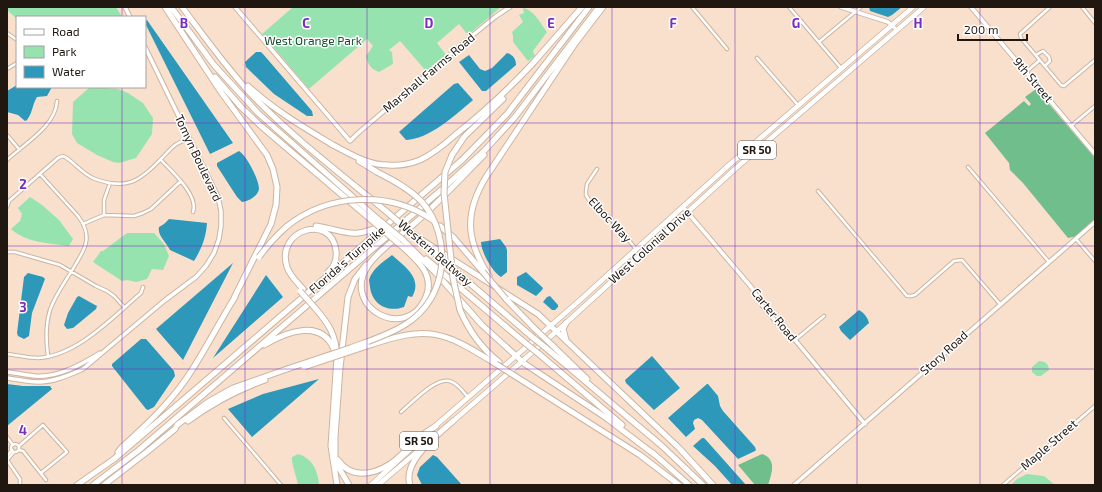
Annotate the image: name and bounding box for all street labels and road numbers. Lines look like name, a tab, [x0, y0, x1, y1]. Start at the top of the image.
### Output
street label: Marshall Farms Road	[380, 30, 477, 115]
street label: 9th Street	[1011, 54, 1057, 105]
street label: Tomyn Boulevard	[173, 112, 225, 203]
road number: SR 50	[738, 141, 776, 159]
street label: Elboc Way	[586, 194, 636, 245]
street label: West Colonial Drive	[605, 205, 693, 286]
street label: Western Beltway	[396, 216, 476, 289]
street label: Florida's Turnpike	[306, 223, 387, 296]
street label: Carter Road	[749, 285, 800, 344]
street label: Story Road	[917, 327, 970, 377]
street label: Maple Street	[1017, 416, 1080, 473]
road number: SR 50	[400, 432, 438, 450]

